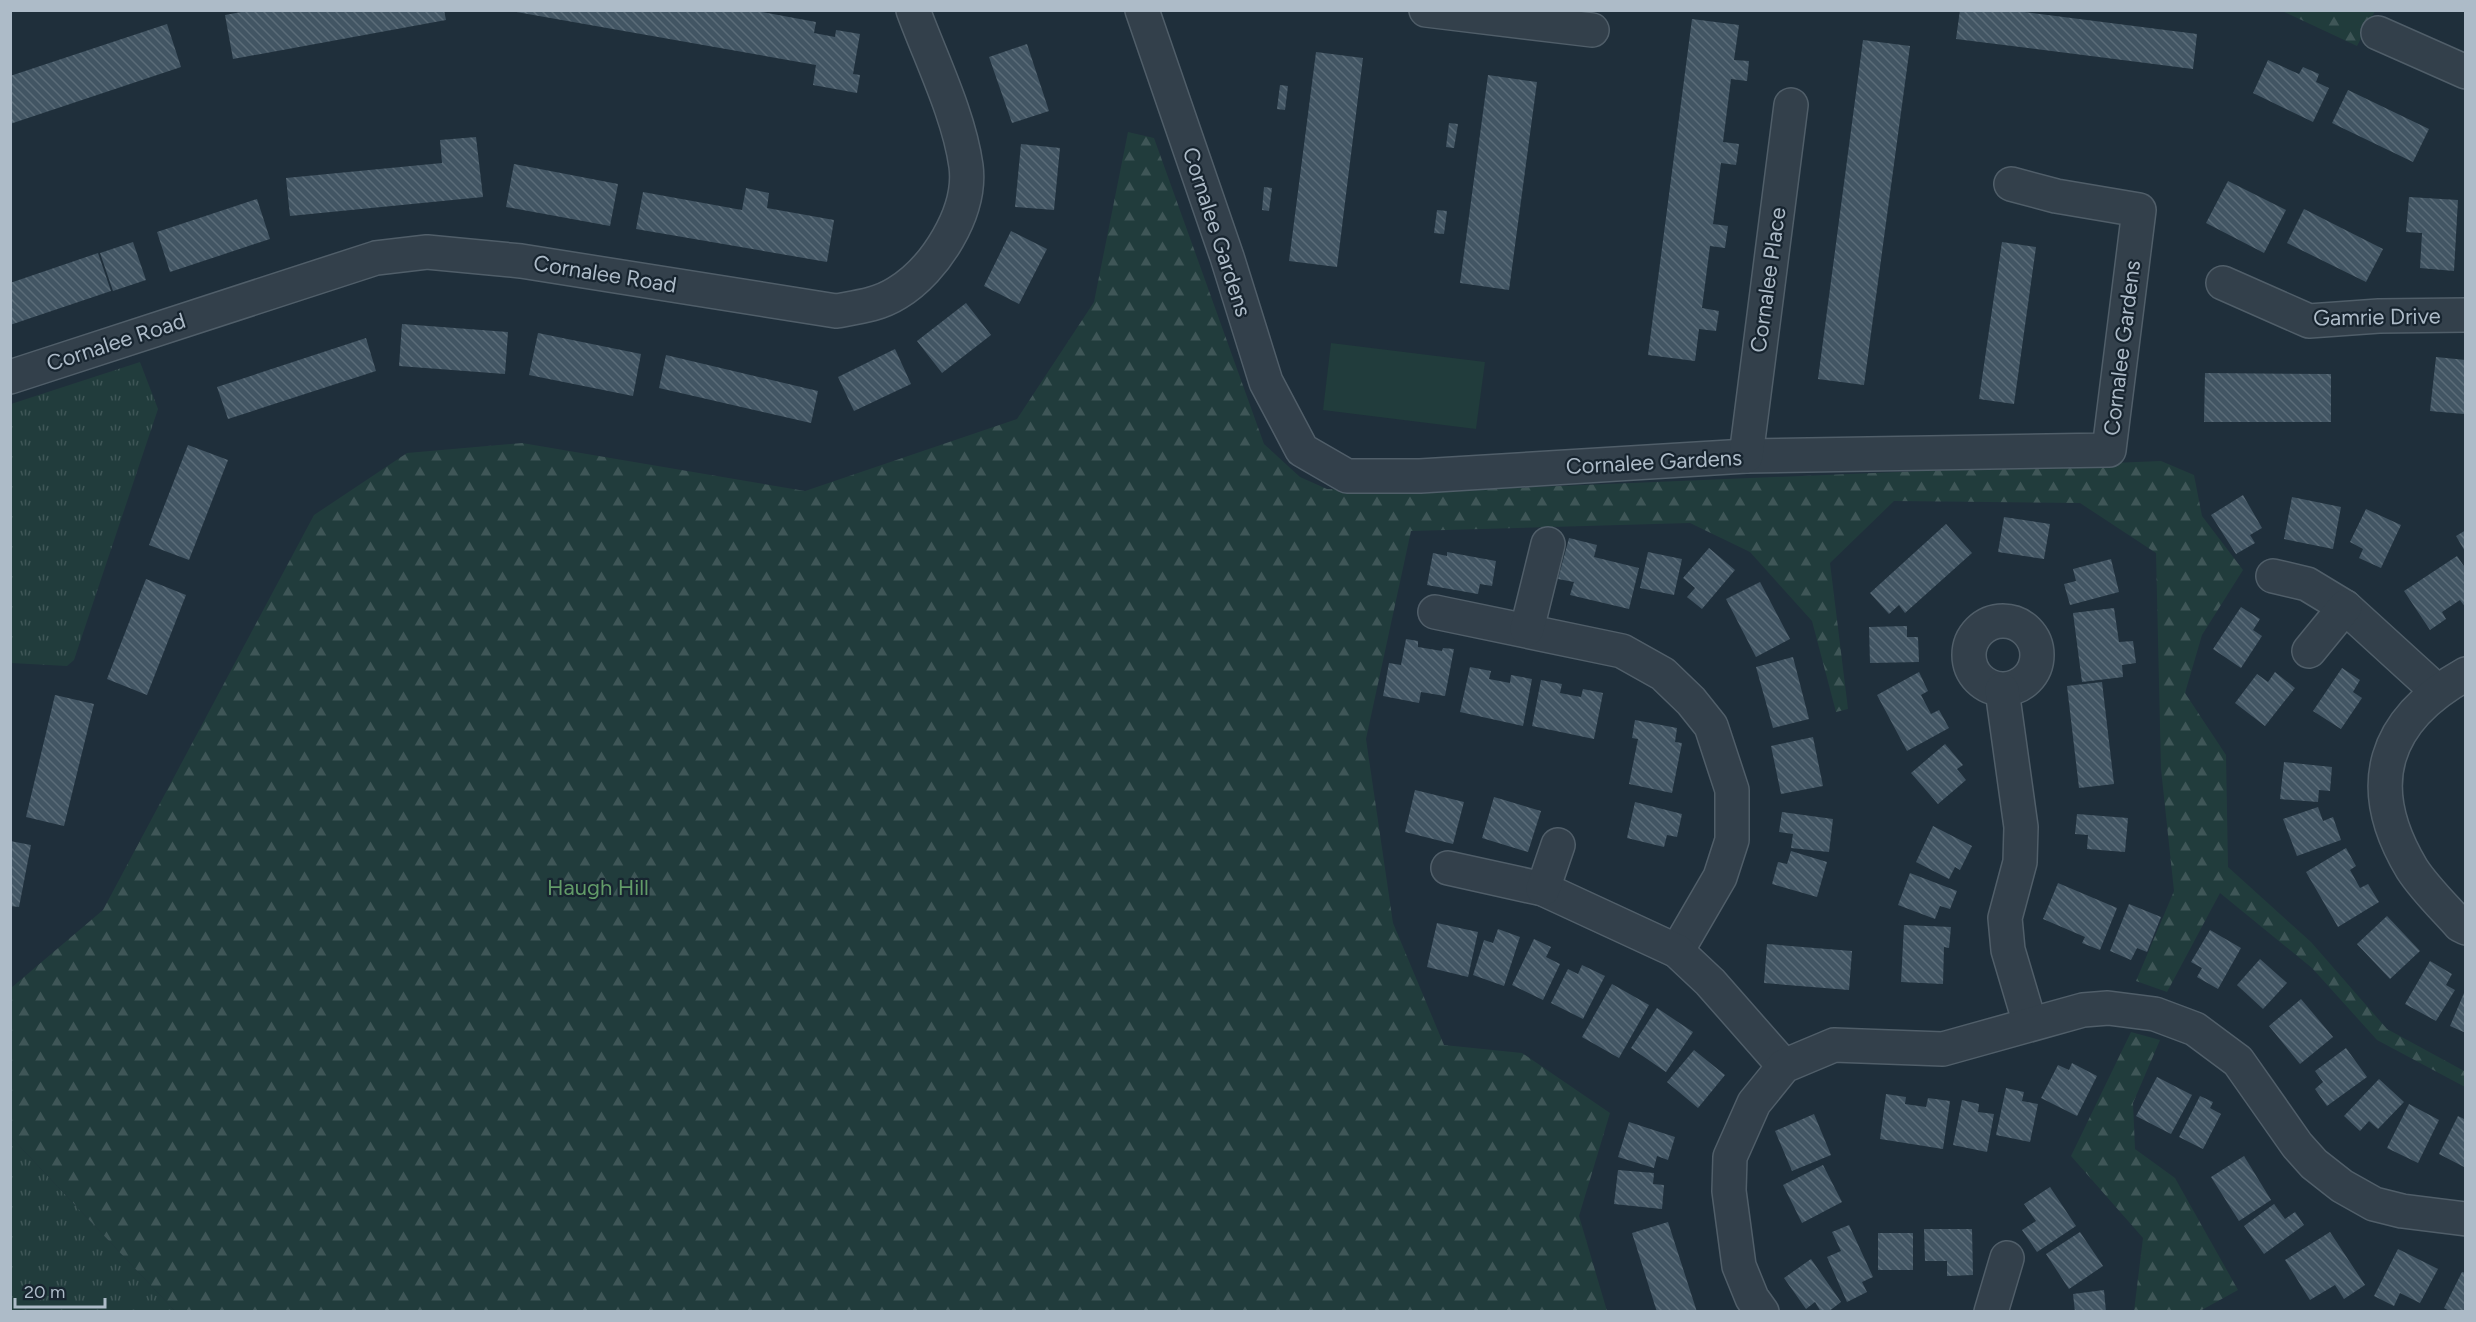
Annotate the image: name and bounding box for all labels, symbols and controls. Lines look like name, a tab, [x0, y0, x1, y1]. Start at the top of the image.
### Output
street label: Cornalee Gardens	[1177, 144, 1257, 320]
street label: Cornalee Place	[1744, 206, 1792, 354]
street label: Cornalee Road	[532, 249, 678, 299]
street label: Cornalee Gardens	[2098, 259, 2146, 437]
street label: Gamrie Drive	[2313, 302, 2441, 332]
street label: Cornalee Road	[43, 307, 189, 377]
street label: Cornalee Gardens	[1565, 444, 1743, 480]
park label: Haugh Hill	[547, 874, 649, 901]
scale bar	[15, 1271, 105, 1309]
text: 20 m	[24, 1281, 65, 1303]

